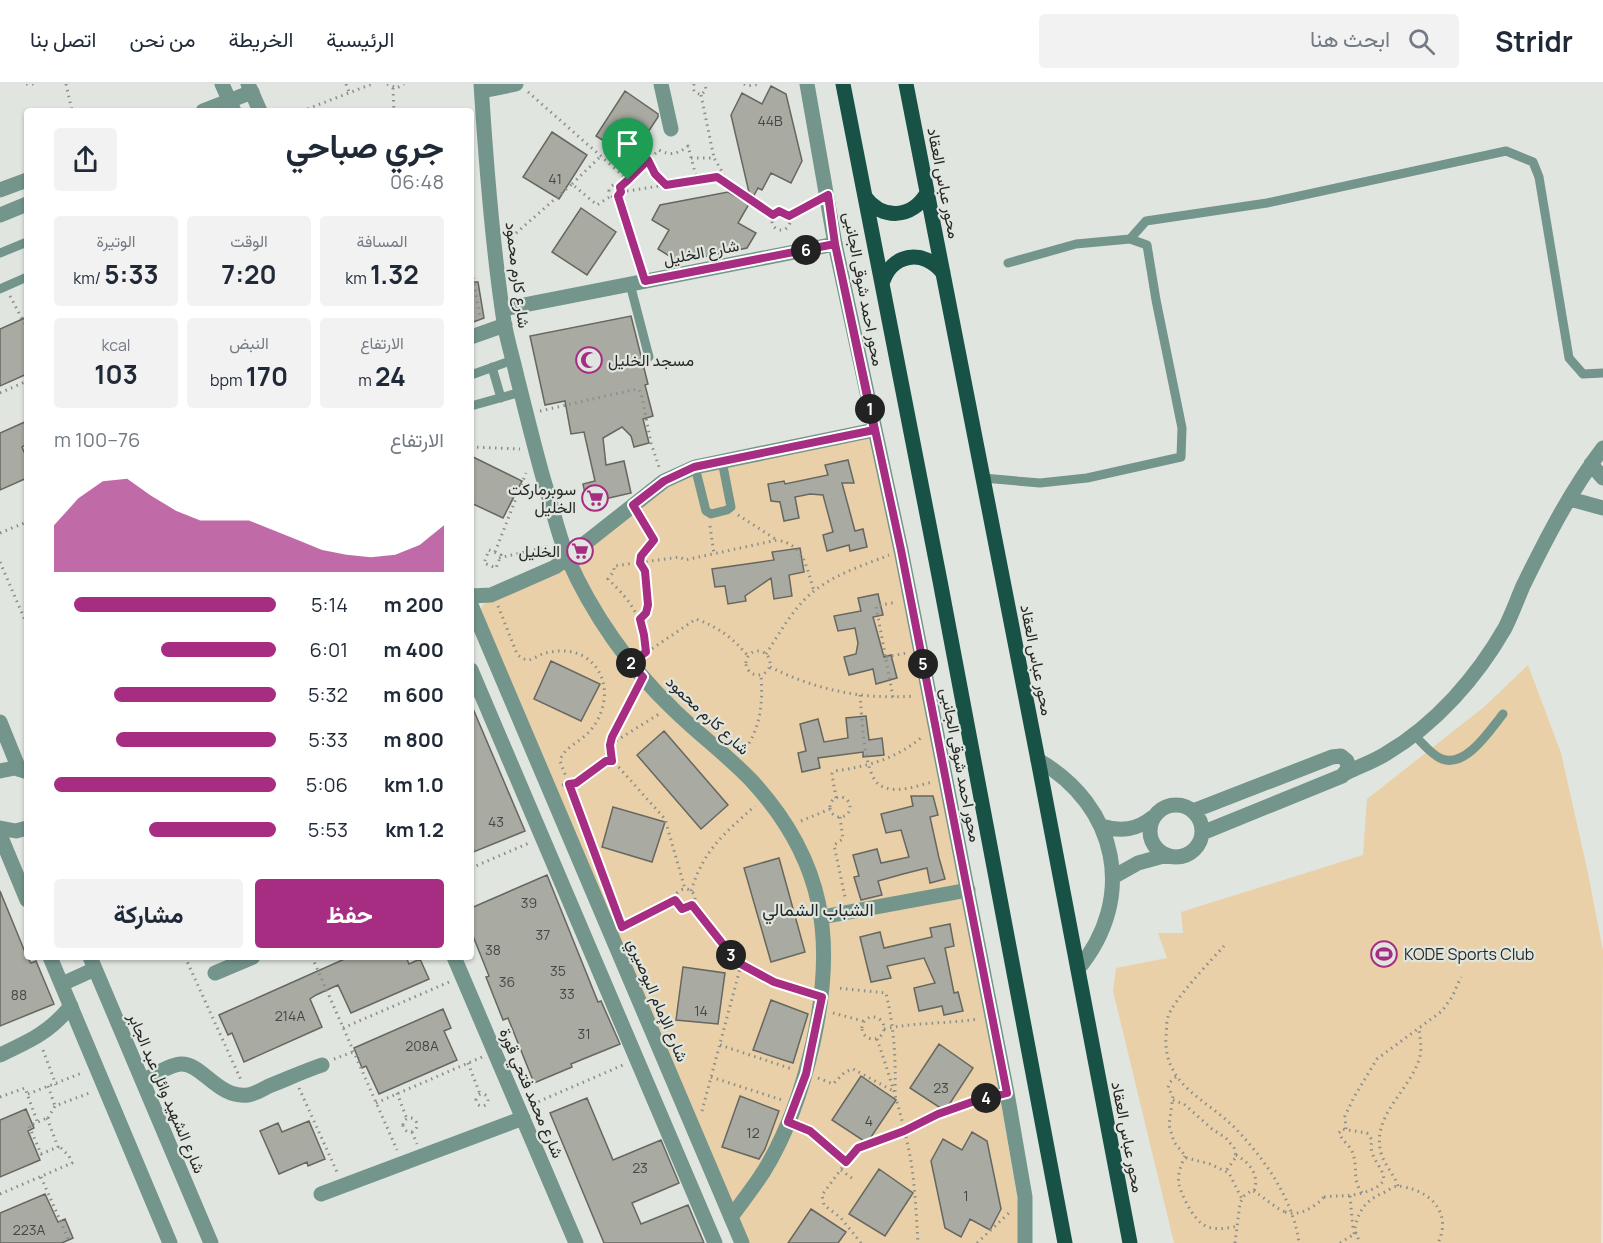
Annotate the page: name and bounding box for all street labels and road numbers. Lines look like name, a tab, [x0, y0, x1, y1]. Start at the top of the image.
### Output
street label: محور عباس العقاد	[922, 126, 966, 240]
street label: محور احمد شوقى الجانبى	[838, 210, 890, 368]
street label: شارع كارم محمود	[500, 221, 535, 330]
street label: شارع الخليل	[661, 234, 741, 271]
street label: محور عباس العقاد	[1015, 603, 1059, 717]
street label: شارع كارم محمود	[661, 670, 755, 760]
street label: محور احمد شوقى الجانبى	[935, 686, 987, 844]
street label: شارع الإمام البوصيري	[619, 935, 694, 1066]
street label: شارع الشهيد وائل عبد الجابر	[122, 1009, 211, 1177]
street label: شارع محمد فتحي قورة	[492, 1025, 569, 1163]
street label: محور عباس العقاد	[1106, 1080, 1150, 1194]

